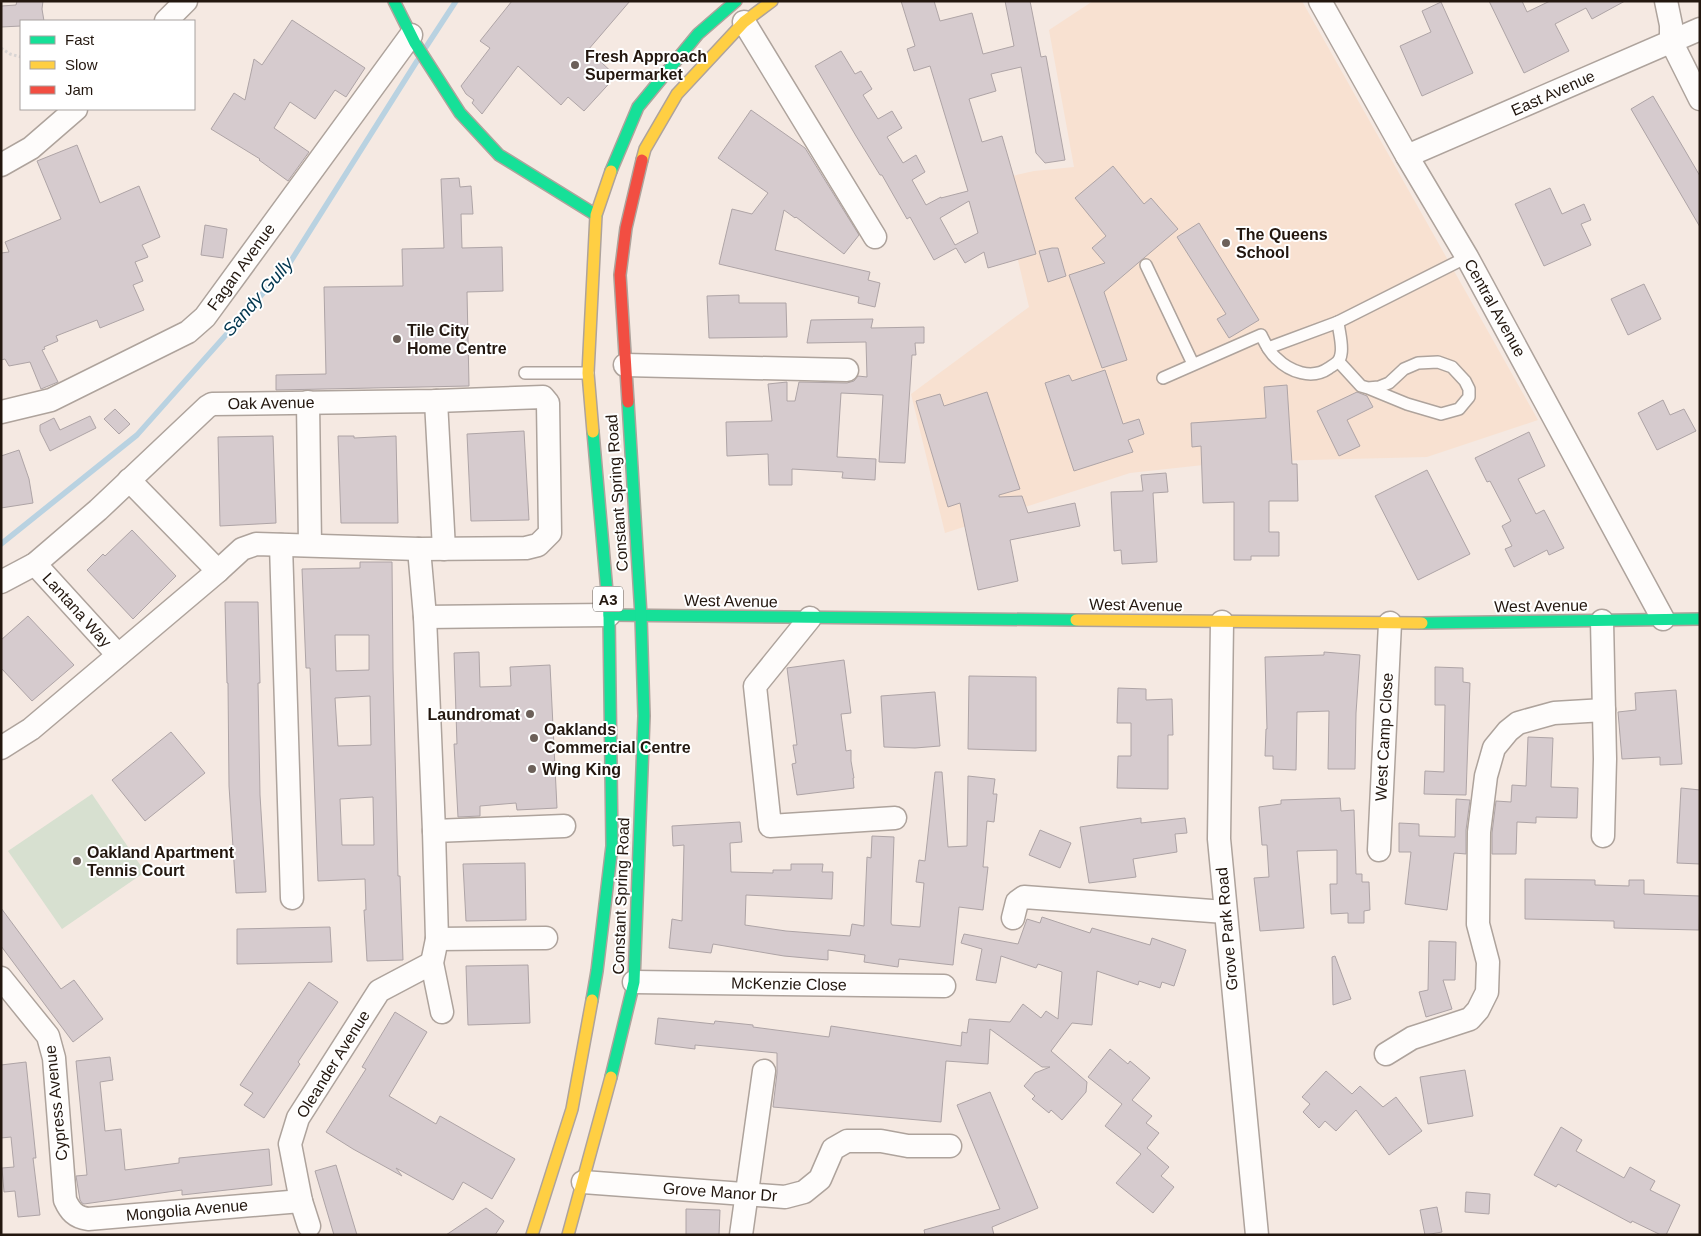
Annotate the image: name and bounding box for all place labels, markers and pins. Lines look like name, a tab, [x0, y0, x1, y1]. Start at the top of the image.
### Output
place label: Fresh Approach Supermarket	[585, 48, 707, 83]
marker: Fresh Approach Supermarket	[569, 59, 581, 71]
place label: The Queens School	[1236, 226, 1328, 261]
marker: The Queens School	[1220, 237, 1232, 249]
place label: Tile City Home Centre	[407, 322, 507, 357]
marker: Tile City Home Centre	[391, 333, 403, 345]
place label: Laundromat	[428, 706, 521, 723]
marker: Laundromat	[524, 708, 536, 720]
place label: Oaklands Commercial Centre	[544, 721, 691, 756]
marker: Oaklands Commercial Centre	[528, 732, 540, 744]
place label: Wing King	[542, 761, 621, 778]
marker: Wing King	[526, 763, 538, 775]
place label: Oakland Apartment Tennis Court	[87, 844, 235, 879]
marker: Oakland Apartment Tennis Court	[71, 855, 83, 867]

